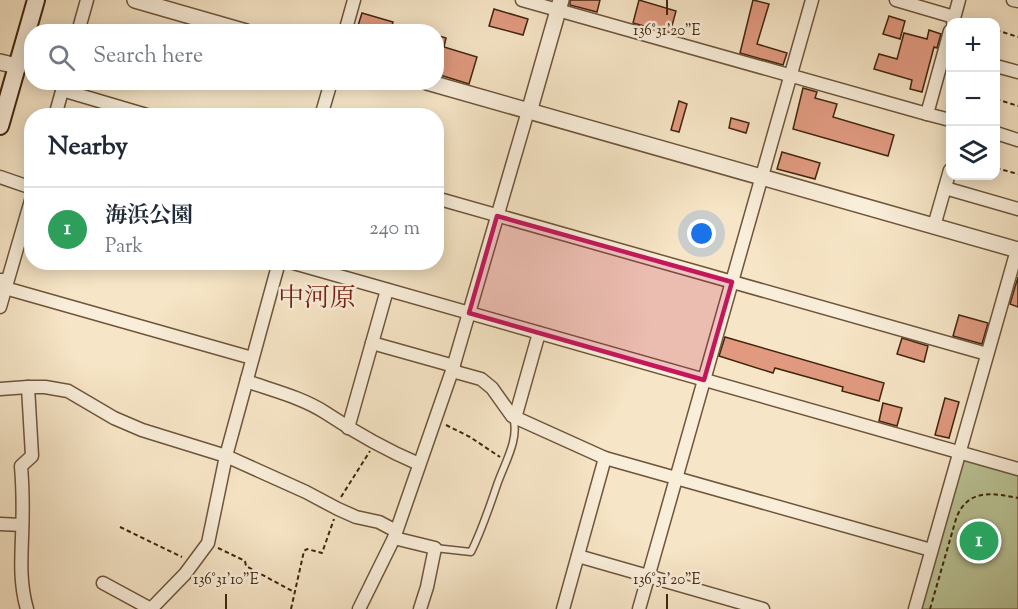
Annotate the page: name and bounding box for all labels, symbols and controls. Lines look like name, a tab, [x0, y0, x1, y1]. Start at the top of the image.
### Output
map controls	[946, 18, 1000, 180]
button: +	[946, 18, 1000, 72]
text: 136°31'20"E	[633, 21, 701, 42]
search box	[24, 24, 444, 90]
icon: search	[45, 41, 78, 74]
text: Search here	[93, 41, 203, 73]
button: −	[946, 72, 1000, 126]
button: layers	[946, 126, 1000, 180]
text: Nearby	[48, 129, 128, 166]
text: 海浜公園	[105, 201, 193, 233]
text: 1	[64, 215, 71, 244]
text: 240 m	[369, 215, 420, 244]
your location	[687, 219, 716, 248]
text: Park	[105, 233, 143, 262]
district label: 中河原	[278, 281, 356, 318]
pin: 1	[960, 518, 998, 564]
text: 136°31'10"E	[193, 570, 259, 591]
text: 136°31'20"E	[633, 570, 701, 591]

